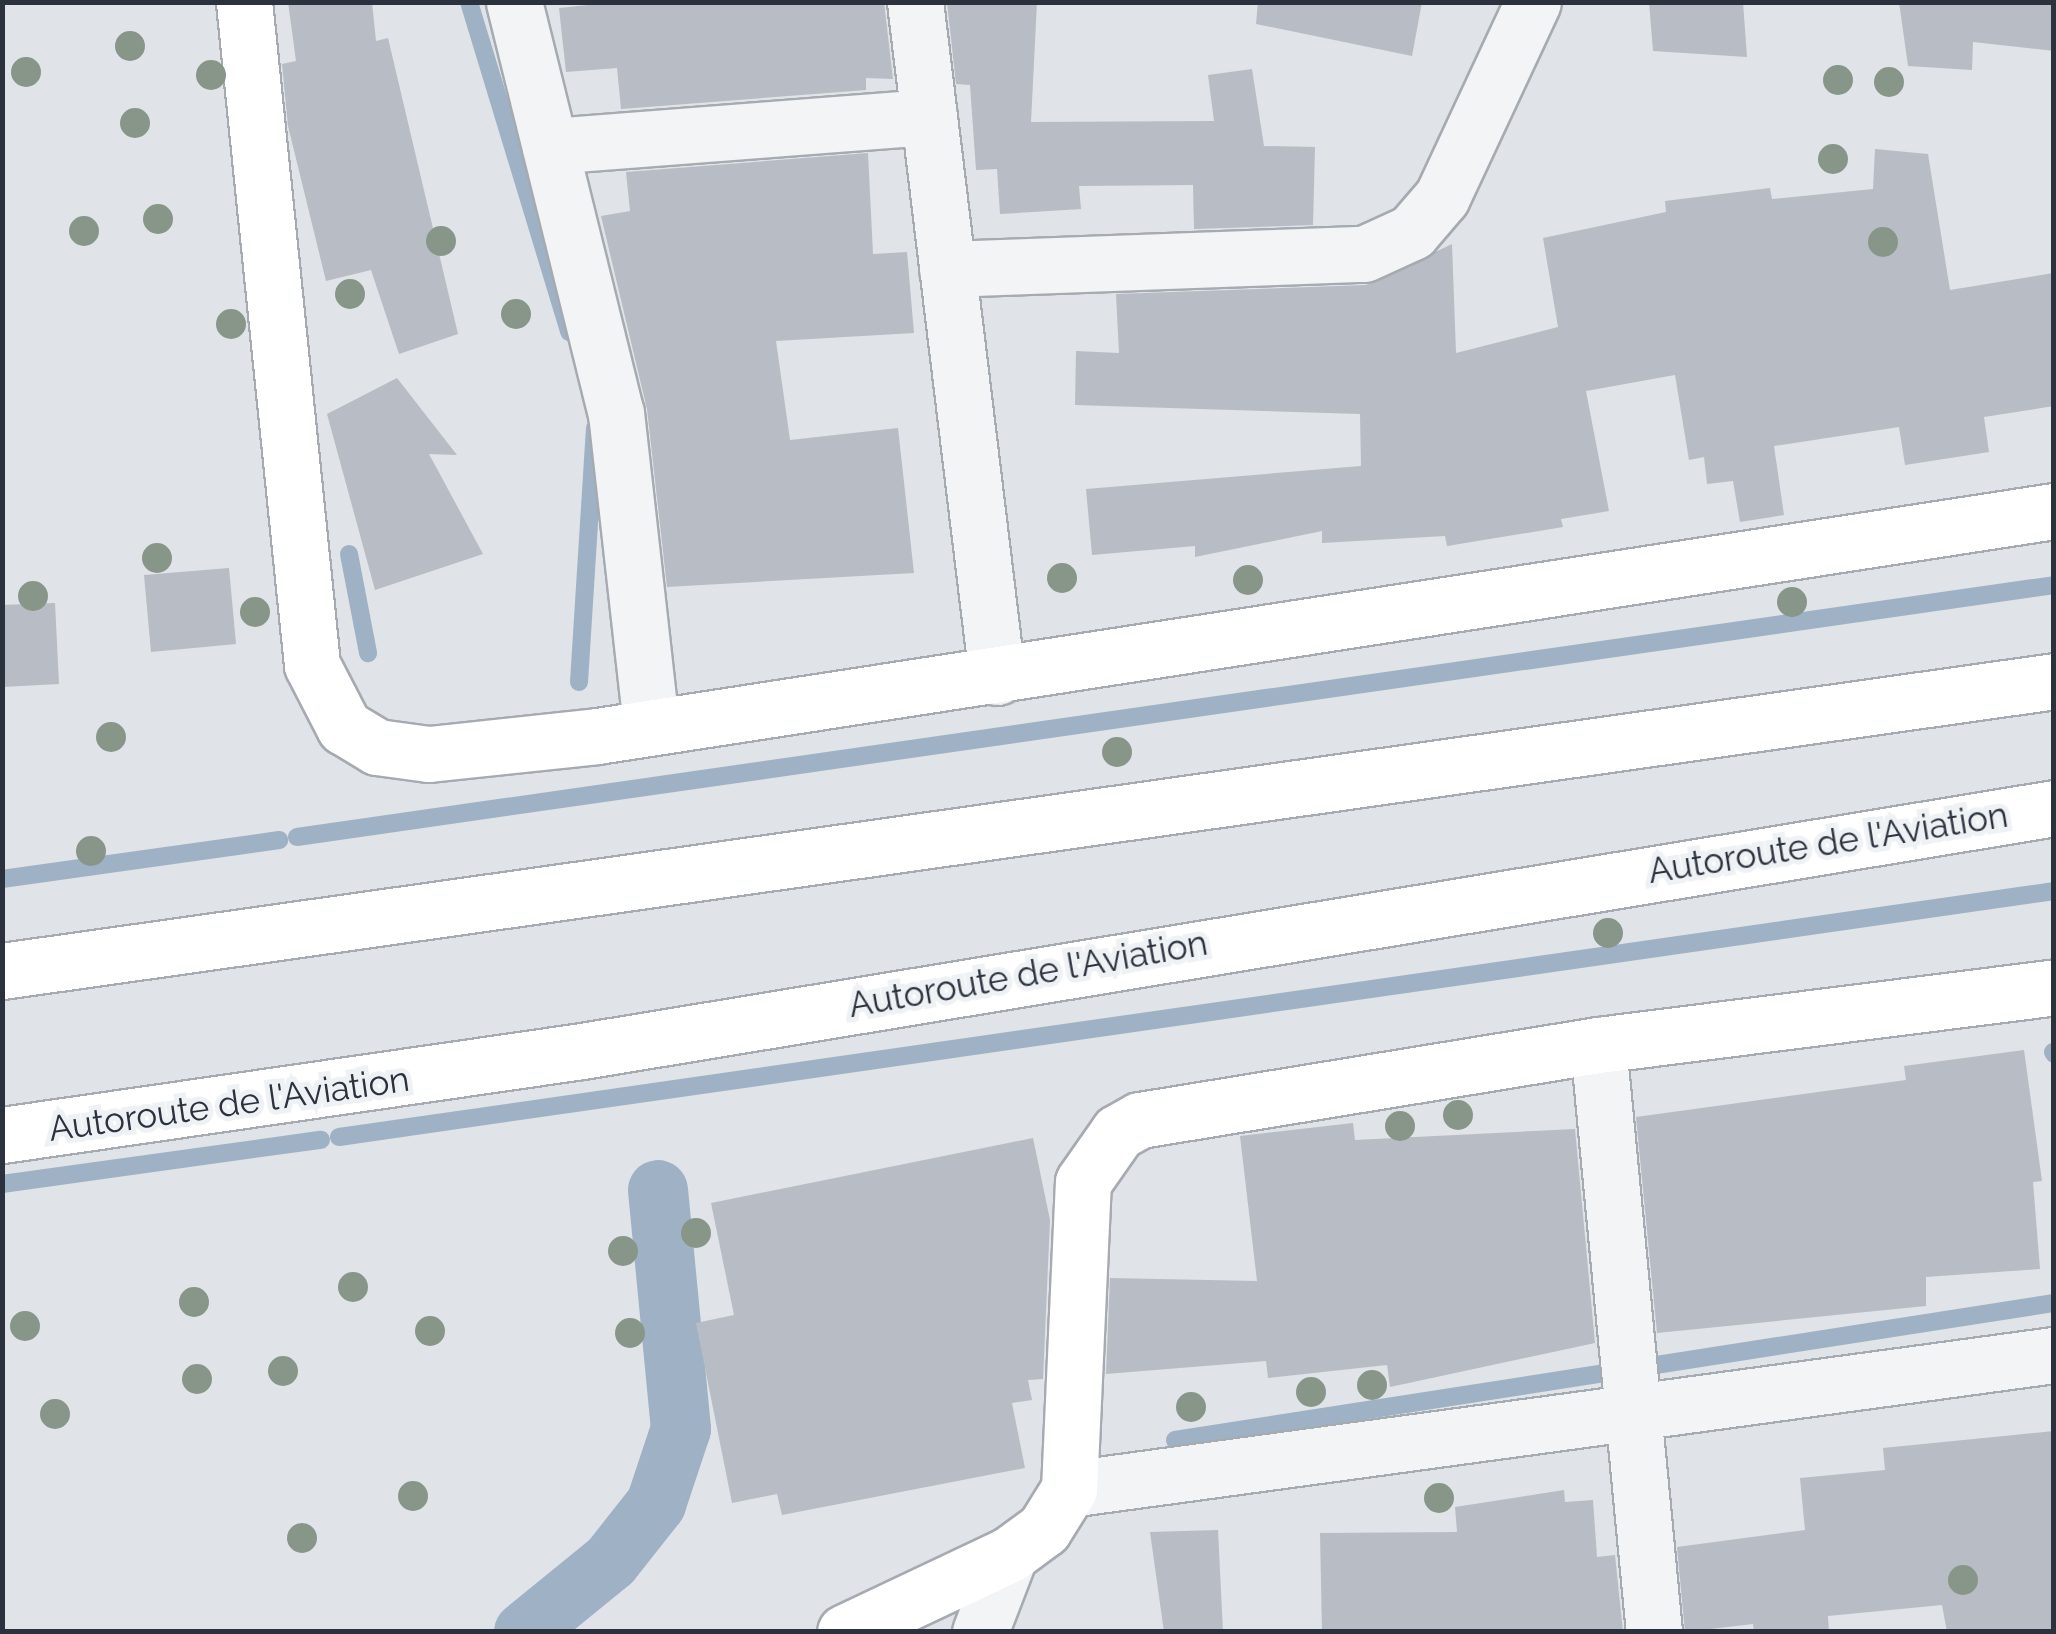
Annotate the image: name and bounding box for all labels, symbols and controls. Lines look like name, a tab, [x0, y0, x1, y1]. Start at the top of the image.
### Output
street label: Autoroute de l'Aviation	[1645, 794, 2011, 892]
street label: Autoroute de l'Aviation	[845, 922, 1211, 1026]
street label: Autoroute de l'Aviation	[46, 1058, 412, 1150]

